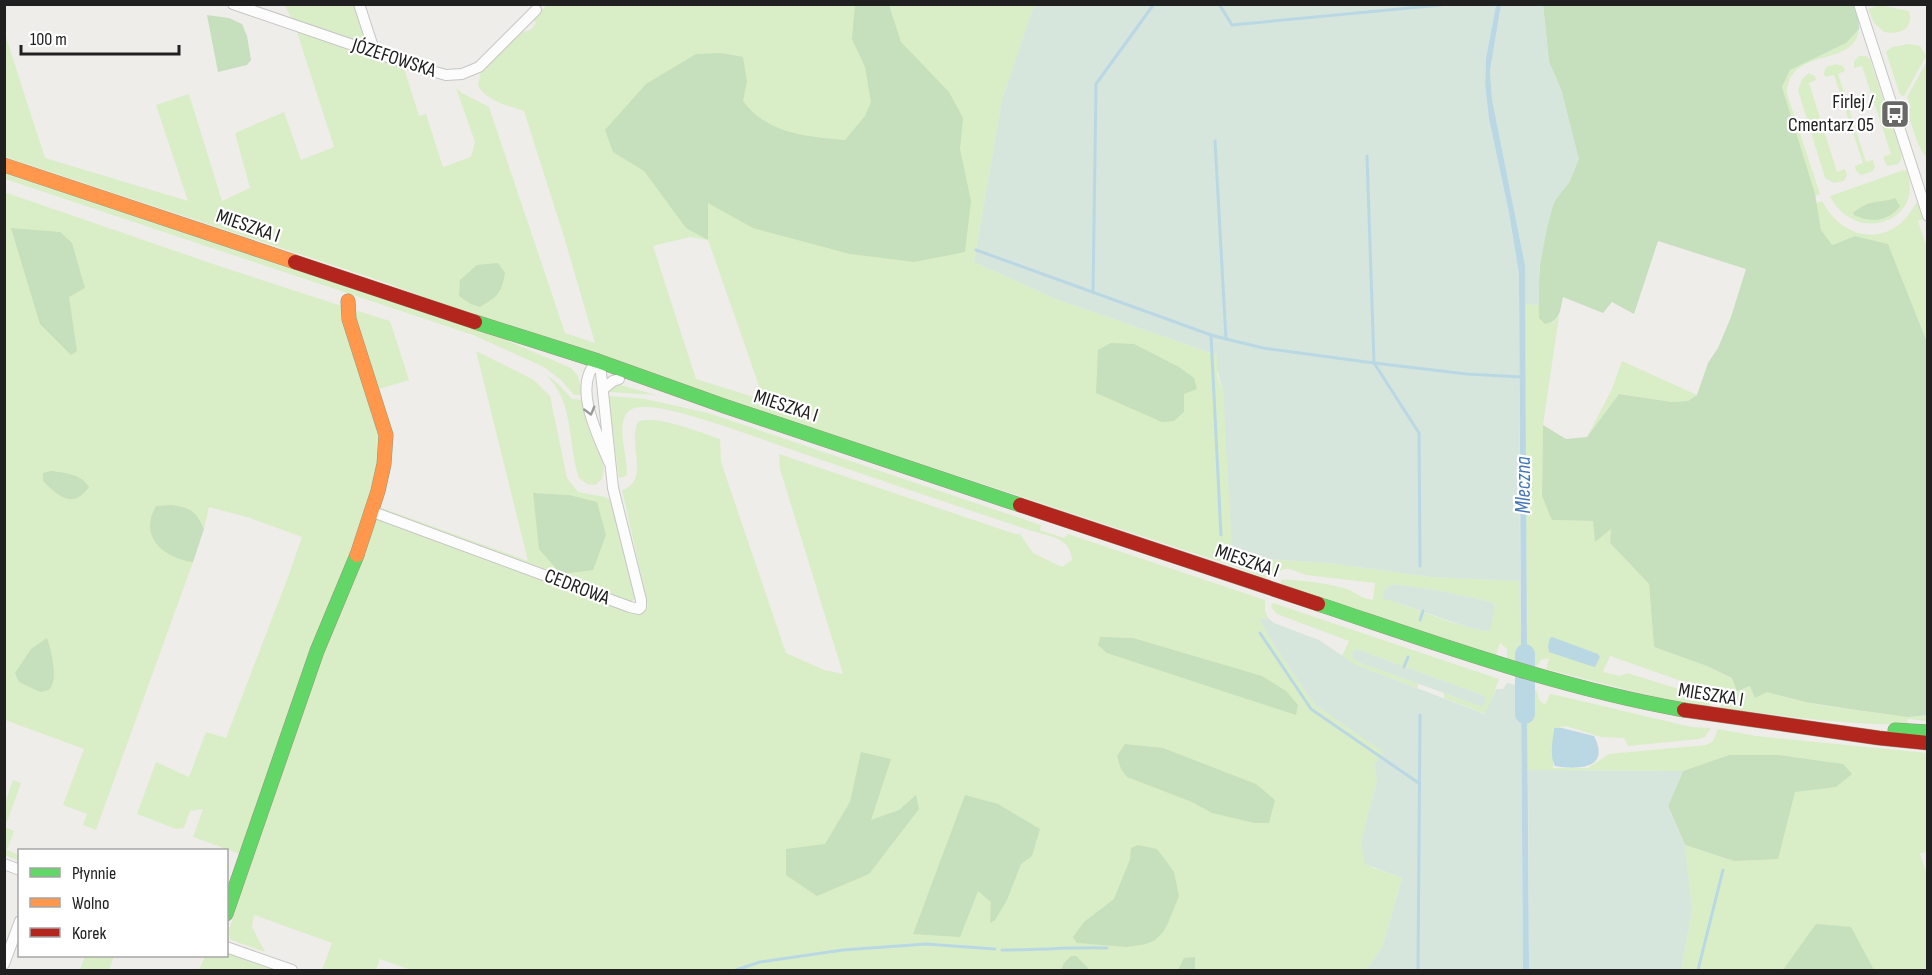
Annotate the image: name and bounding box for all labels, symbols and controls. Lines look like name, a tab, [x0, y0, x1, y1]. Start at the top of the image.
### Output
scale bar	[21, 18, 178, 56]
text: 100 m	[30, 29, 67, 50]
street label: JÓZEFOWSKA	[348, 33, 439, 83]
place label: Firlej / Cmentarz 05	[1788, 90, 1874, 137]
bus stop icon: Firlej / Cmentarz 05	[1879, 98, 1911, 130]
street label: MIESZKA I	[213, 204, 283, 248]
street label: MIESZKA I	[751, 384, 821, 428]
one-way arrow	[583, 405, 595, 416]
water label: Mleczna	[1511, 456, 1536, 514]
street label: MIESZKA I	[1212, 539, 1282, 583]
street label: CEDROWA	[541, 564, 613, 610]
street label: MIESZKA I	[1677, 678, 1745, 712]
legend	[18, 849, 228, 957]
text: Płynnie	[72, 863, 116, 884]
text: Wolno	[72, 893, 109, 914]
text: Korek	[72, 923, 106, 944]

